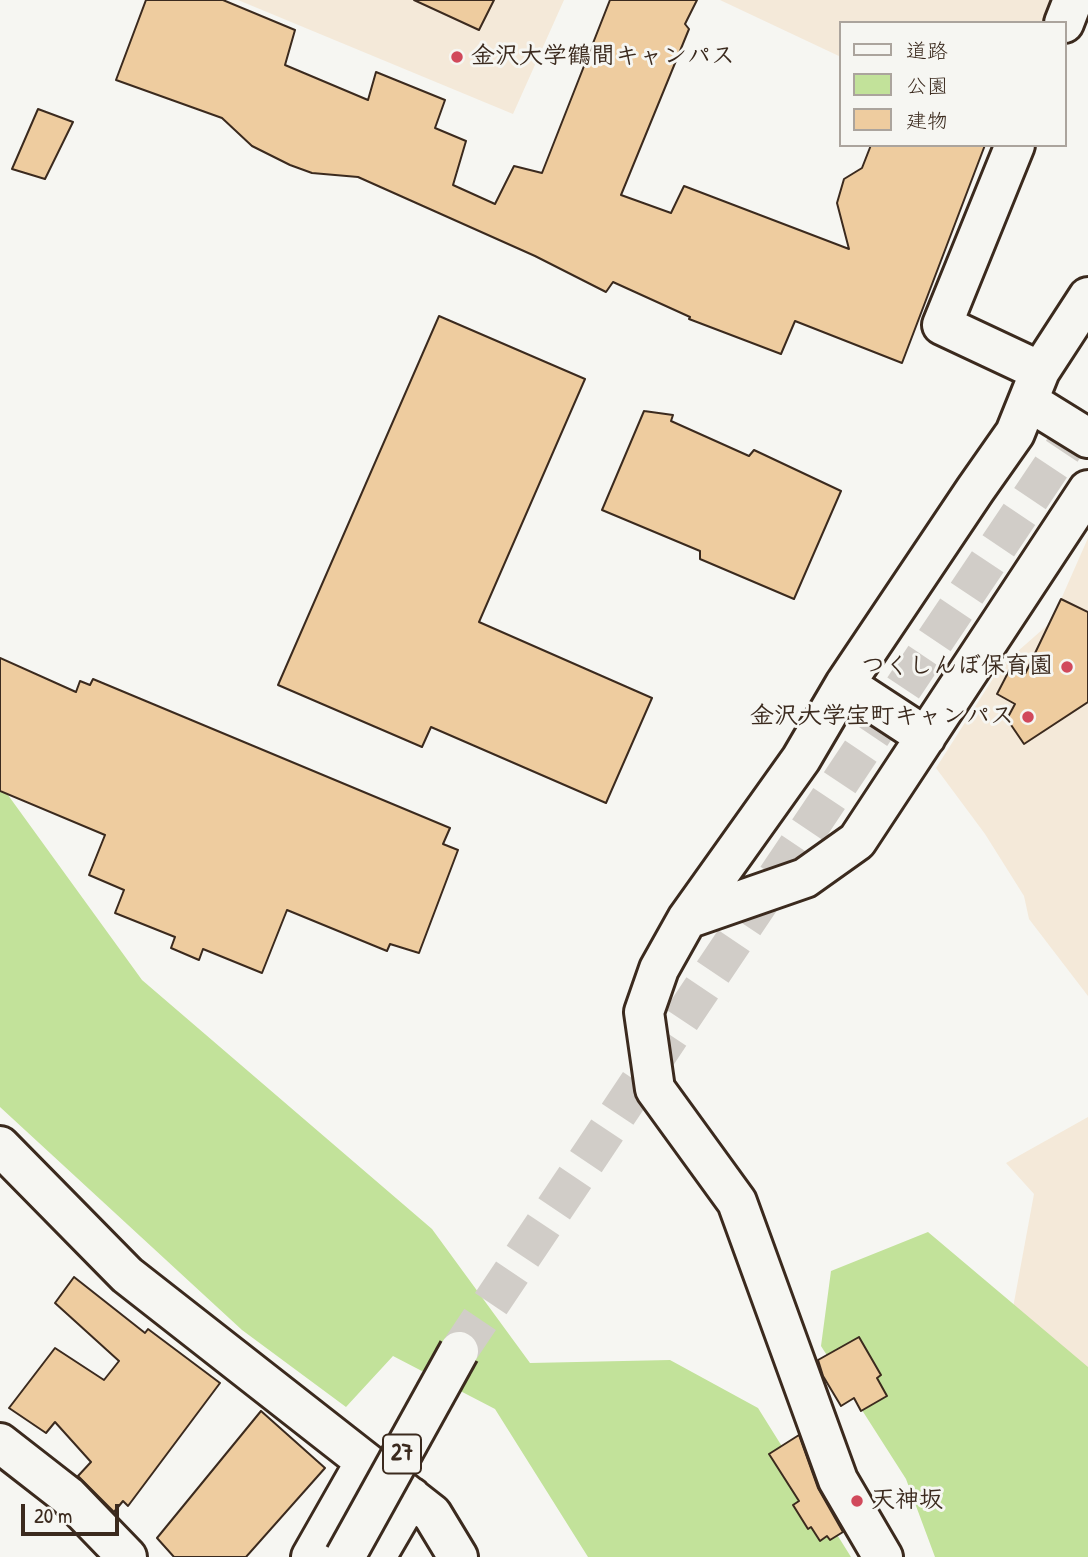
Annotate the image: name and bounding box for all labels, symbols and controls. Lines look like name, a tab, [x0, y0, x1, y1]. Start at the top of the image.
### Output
legend	[839, 21, 1067, 147]
text: 道路	[906, 36, 948, 65]
place label: 金沢大学鶴間キャンパス	[471, 43, 735, 71]
marker: 金沢大学鶴間キャンパス	[449, 49, 465, 65]
text: 公園	[906, 71, 948, 100]
text: 建物	[906, 106, 948, 135]
place label: つくしんぼ保育園	[861, 653, 1053, 681]
marker: つくしんぼ保育園	[1059, 659, 1075, 675]
place label: 金沢大学宝町キャンパス	[750, 703, 1014, 731]
marker: 金沢大学宝町キャンパス	[1020, 709, 1036, 725]
road number: 27	[383, 1434, 421, 1474]
place label: 天神坂	[871, 1487, 943, 1515]
scale bar	[24, 1490, 122, 1534]
marker: 天神坂	[849, 1493, 865, 1509]
text: 20 m	[34, 1501, 72, 1530]

